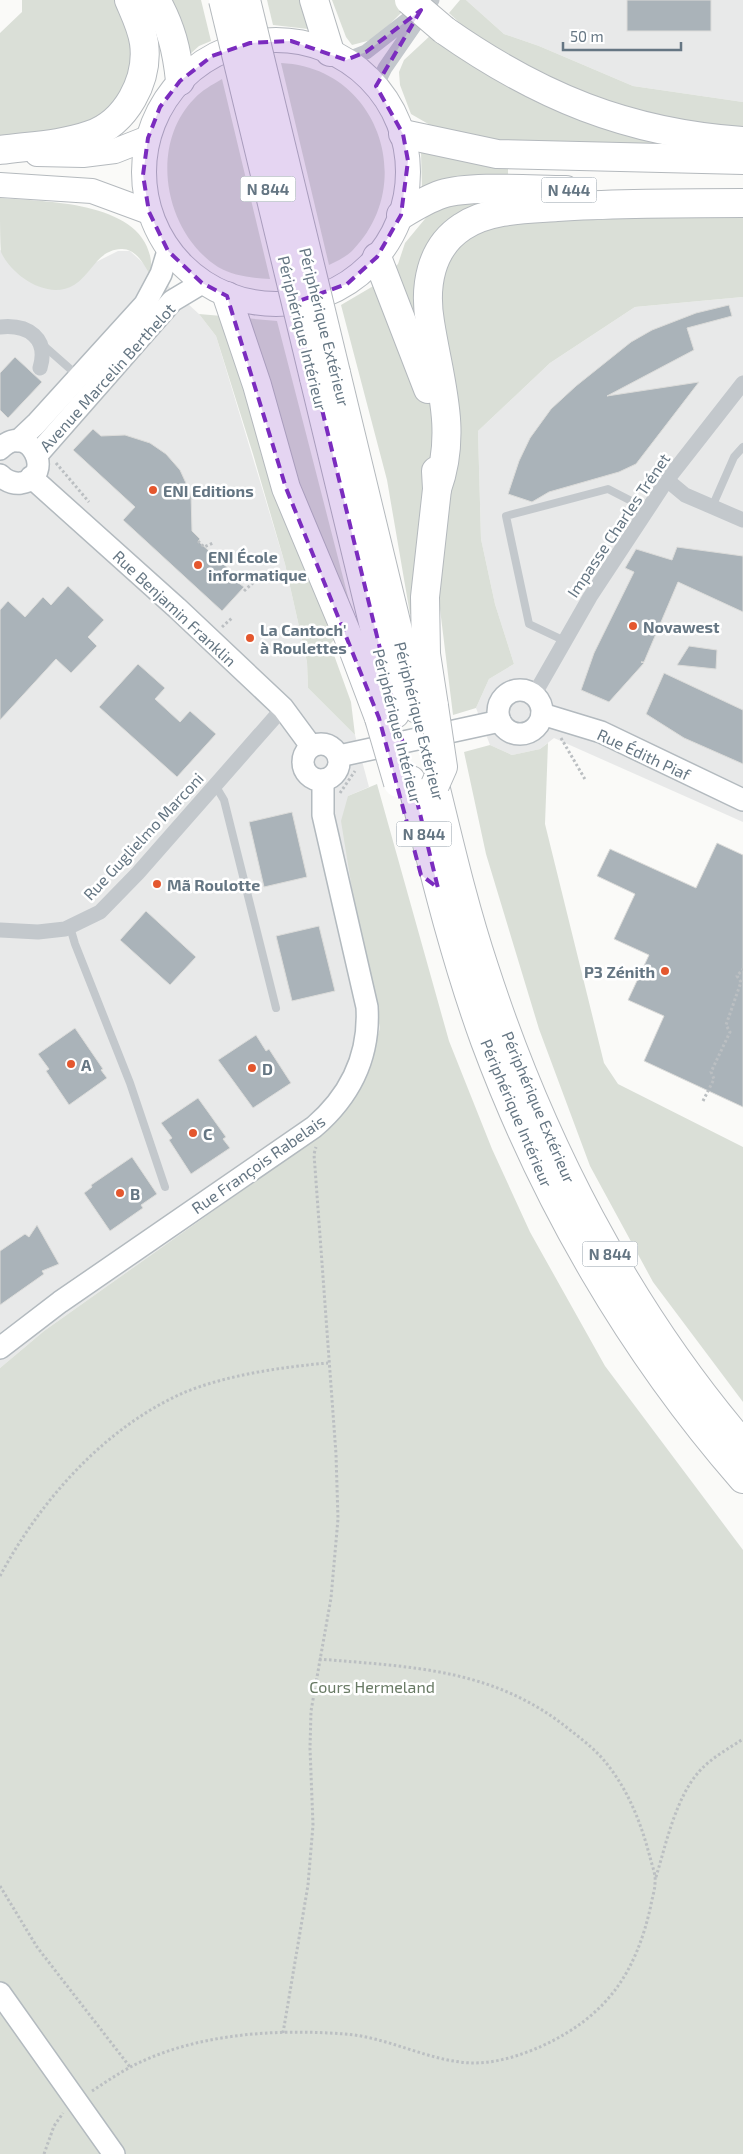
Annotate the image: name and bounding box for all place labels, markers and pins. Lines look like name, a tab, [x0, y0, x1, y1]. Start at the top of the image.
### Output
place label: ENI Editions	[163, 481, 254, 500]
marker: ENI Editions	[147, 484, 159, 496]
place label: ENI École informatique	[208, 547, 307, 584]
marker: ENI École informatique	[192, 559, 204, 571]
place label: Novawest	[643, 617, 720, 636]
place label: La Cantoch' à Roulettes	[260, 620, 347, 657]
marker: Novawest	[627, 620, 639, 632]
marker: La Cantoch' à Roulettes	[244, 632, 256, 644]
place label: Mã Roulotte	[167, 875, 260, 894]
marker: Mã Roulotte	[151, 878, 163, 890]
place label: P3 Zénith	[584, 962, 655, 981]
marker: P3 Zénith	[659, 965, 671, 977]
place label: A	[81, 1055, 92, 1074]
marker: A	[65, 1058, 77, 1070]
place label: D	[262, 1059, 273, 1078]
marker: D	[246, 1062, 258, 1074]
place label: C	[203, 1124, 212, 1143]
marker: C	[187, 1127, 199, 1139]
place label: B	[130, 1184, 140, 1203]
marker: B	[114, 1187, 126, 1199]

